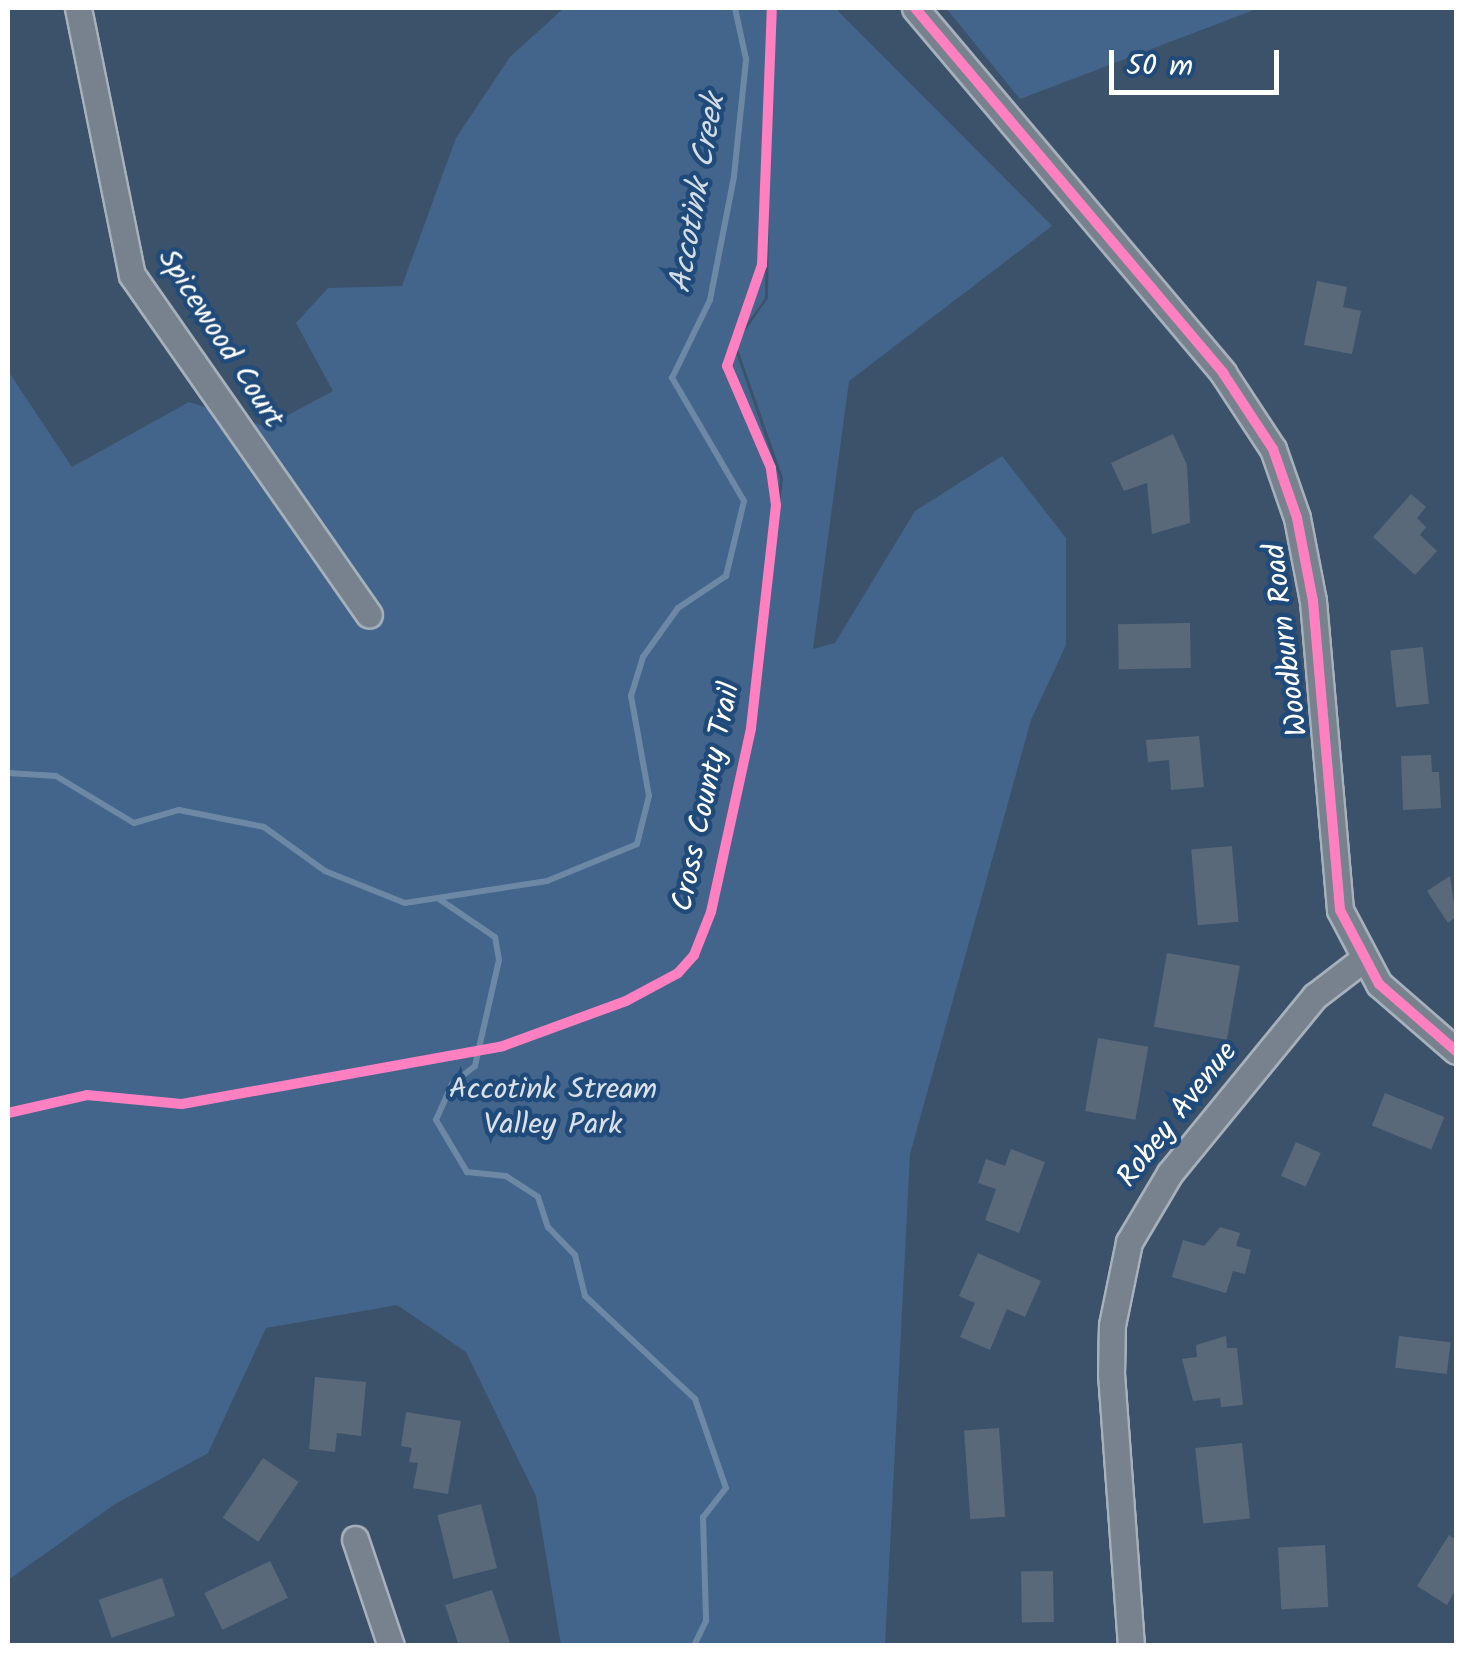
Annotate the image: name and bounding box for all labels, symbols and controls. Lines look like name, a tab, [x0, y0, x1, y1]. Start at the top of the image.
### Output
scale bar	[1114, 30, 1284, 92]
text: 50 m	[1126, 43, 1193, 91]
water label: Accotink Creek	[663, 92, 735, 296]
street label: Spicewood Court	[149, 243, 291, 435]
street label: Woodburn Road	[1257, 542, 1317, 738]
street label: Cross County Trail	[665, 679, 749, 915]
street label: Robey Avenue	[1110, 1035, 1246, 1195]
park label: Accotink Stream Valley Park	[449, 1072, 657, 1142]

